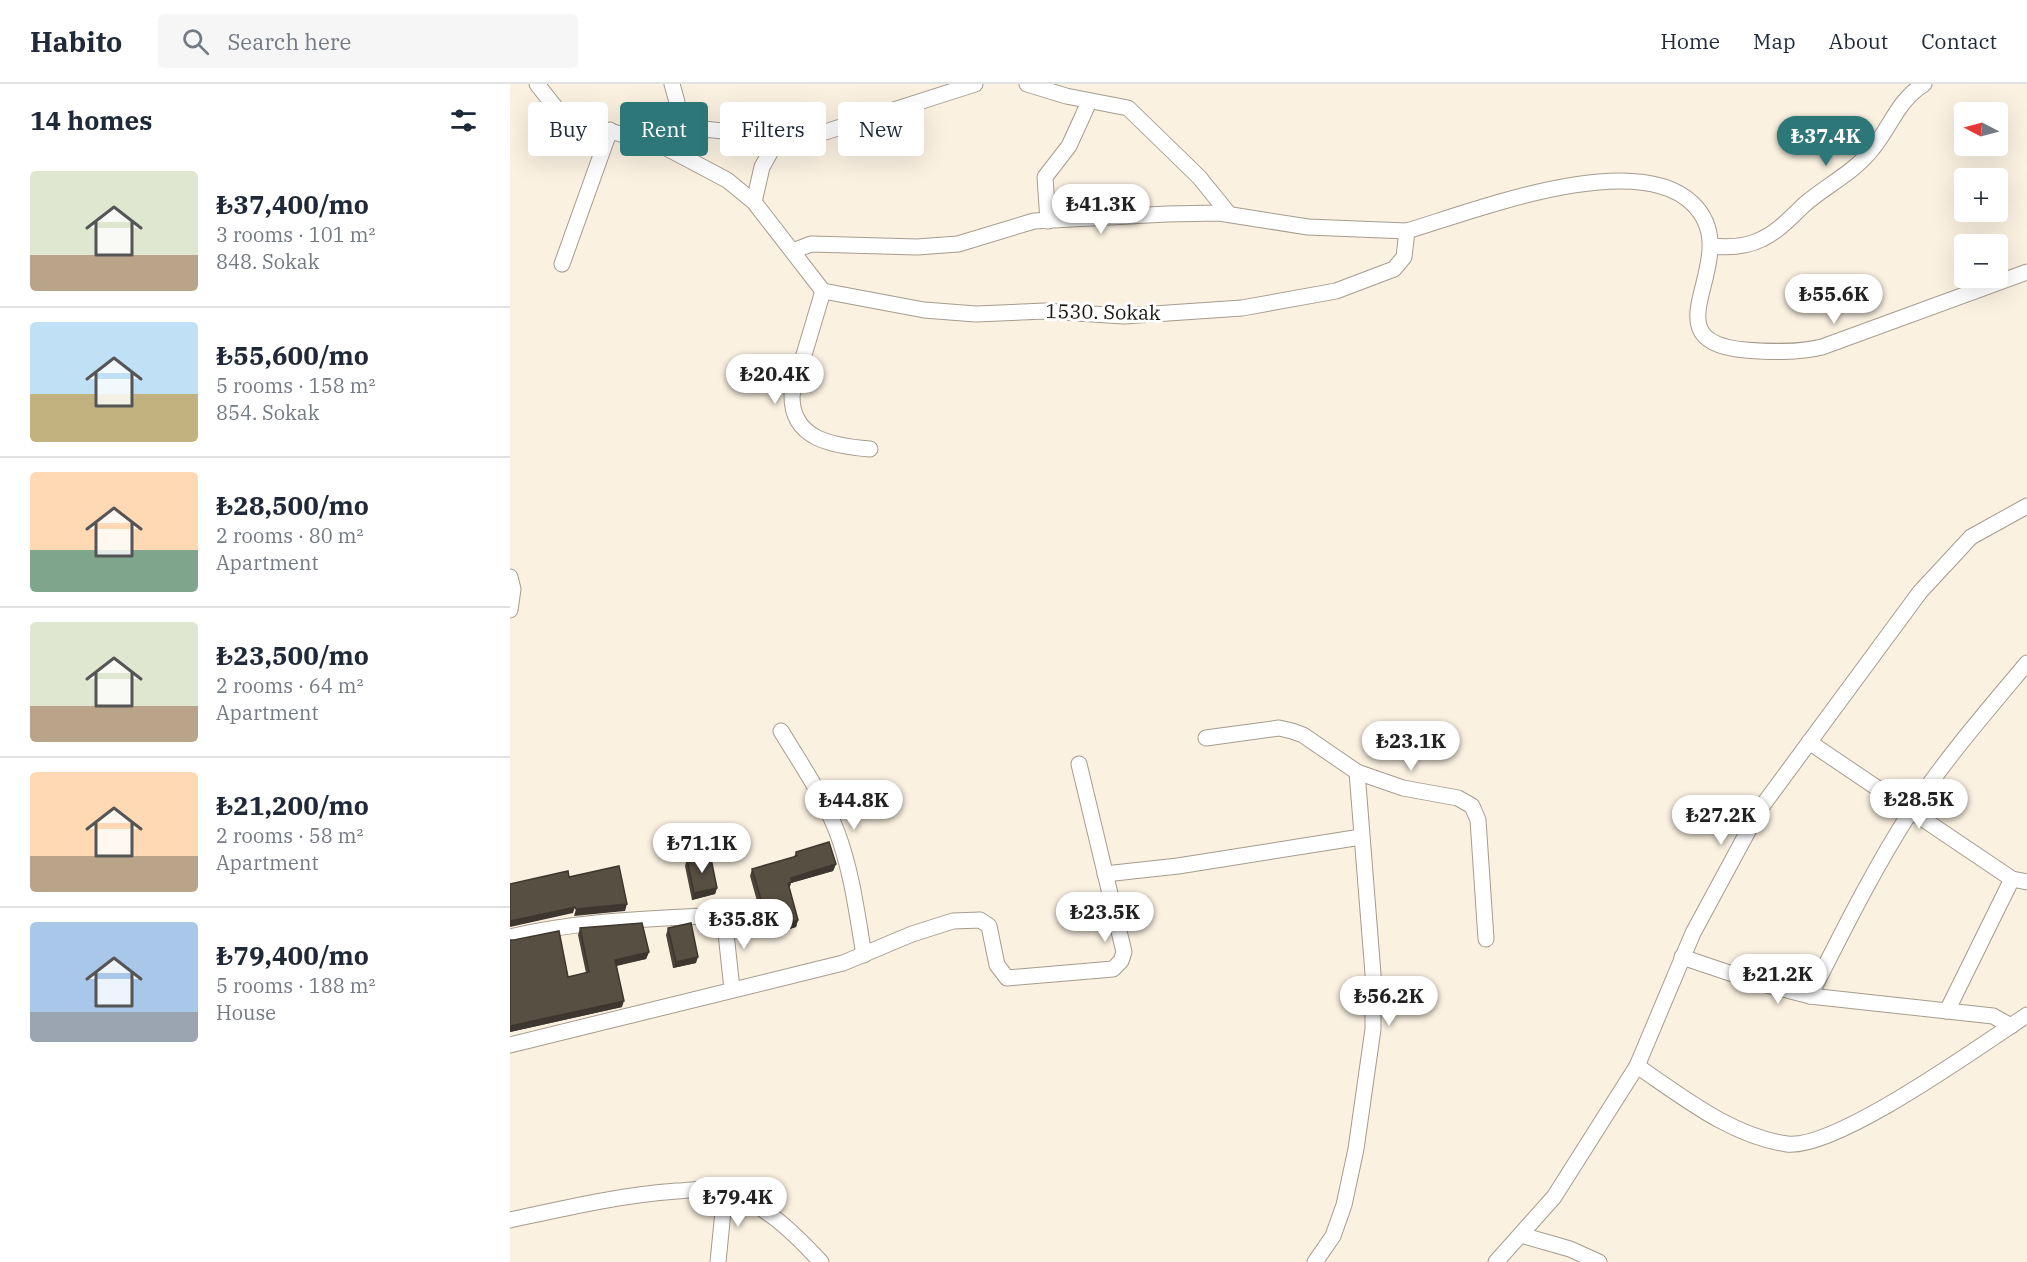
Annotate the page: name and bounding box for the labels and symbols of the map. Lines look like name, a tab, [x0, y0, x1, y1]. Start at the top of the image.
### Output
north arrow	[1954, 102, 2008, 156]
pin: ₺37.4K	[1777, 116, 1875, 167]
pin: ₺41.3K	[1052, 184, 1150, 235]
pin: ₺55.6K	[1785, 274, 1883, 325]
street label: 1530. Sokak	[1045, 297, 1161, 326]
pin: ₺20.4K	[726, 354, 824, 405]
pin: ₺23.1K	[1362, 721, 1460, 772]
pin: ₺28.5K	[1870, 779, 1968, 830]
pin: ₺44.8K	[805, 780, 903, 831]
pin: ₺27.2K	[1672, 795, 1770, 846]
pin: ₺71.1K	[653, 823, 751, 874]
pin: ₺23.5K	[1056, 892, 1154, 943]
pin: ₺35.8K	[695, 899, 793, 950]
pin: ₺21.2K	[1729, 954, 1827, 1005]
pin: ₺56.2K	[1340, 976, 1438, 1027]
pin: ₺79.4K	[689, 1177, 787, 1228]

